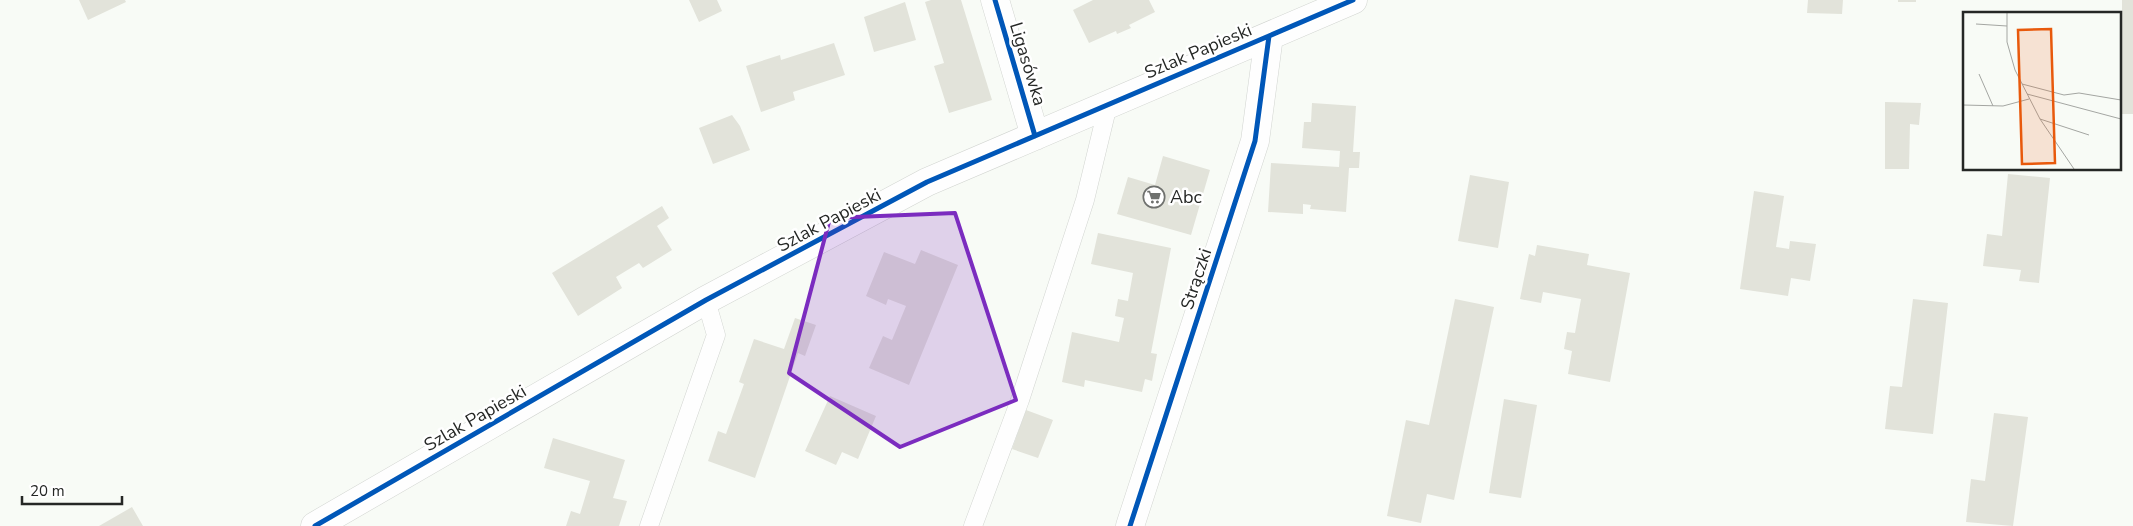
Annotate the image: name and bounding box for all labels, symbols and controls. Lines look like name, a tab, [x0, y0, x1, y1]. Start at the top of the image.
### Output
inset map	[1963, 12, 2120, 170]
street label: Szlak Papieski	[1141, 18, 1255, 84]
street label: Ligasówka	[1004, 19, 1052, 109]
street label: Szlak Papieski	[773, 183, 885, 257]
supermarket icon: Abc	[1142, 185, 1166, 209]
place label: Abc	[1170, 185, 1202, 209]
street label: Strączki	[1175, 245, 1217, 313]
street label: Szlak Papieski	[419, 379, 531, 457]
scale bar	[22, 474, 122, 506]
text: 20 m	[30, 481, 65, 501]

